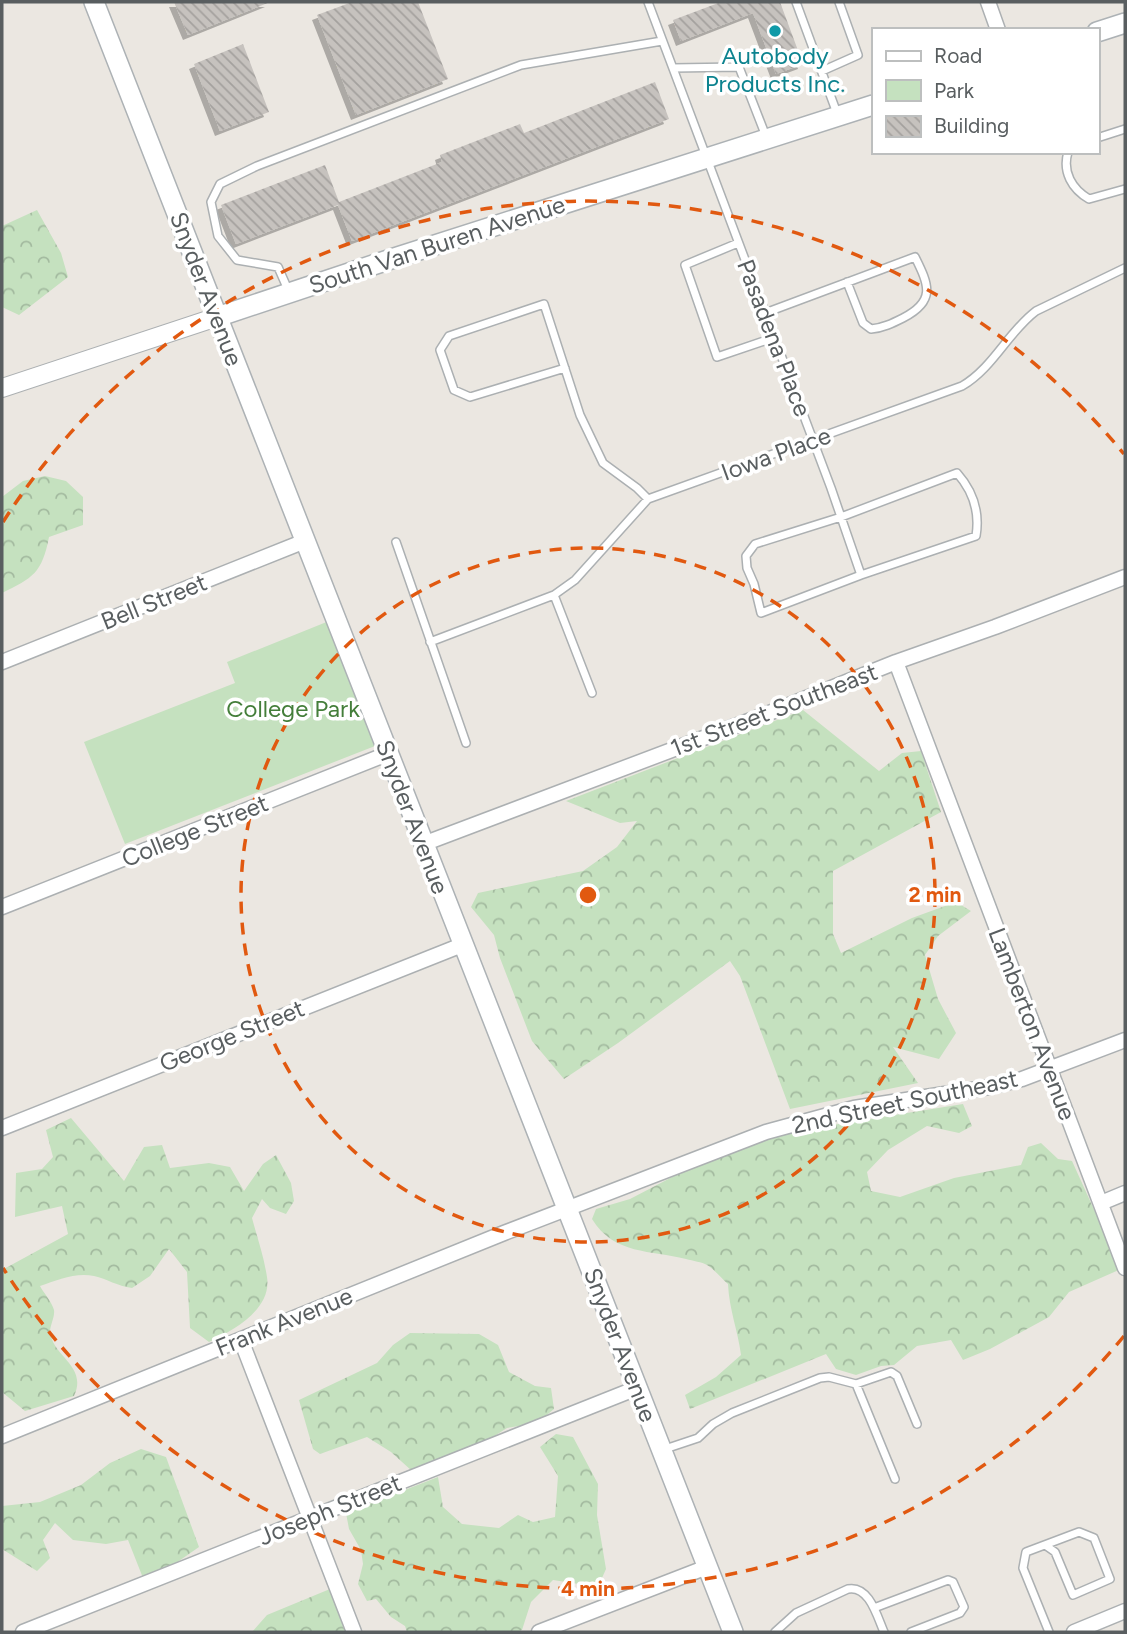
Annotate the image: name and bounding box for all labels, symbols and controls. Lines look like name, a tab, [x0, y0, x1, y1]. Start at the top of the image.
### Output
marker: Autobody Products Inc.	[767, 23, 783, 39]
legend	[872, 28, 1099, 154]
place label: Autobody Products Inc.	[705, 41, 845, 98]
text: Road	[934, 43, 982, 68]
text: Park	[934, 78, 975, 103]
text: Building	[934, 113, 1009, 138]
street label: South Van Buren Avenue	[305, 189, 569, 300]
street label: Snyder Avenue	[164, 208, 249, 370]
street label: Pasadena Place	[731, 255, 818, 420]
street label: Iowa Place	[717, 420, 834, 487]
street label: Bell Street	[97, 567, 211, 636]
street label: 1st Street Southeast	[666, 657, 881, 762]
park label: College Park	[226, 694, 360, 723]
street label: Snyder Avenue	[370, 736, 455, 898]
street label: College Street	[117, 788, 272, 873]
text: 2 min	[909, 882, 961, 907]
centre of rings	[576, 883, 600, 907]
street label: Lamberton Avenue	[982, 923, 1083, 1124]
street label: George Street	[155, 993, 309, 1078]
street label: 2nd Street Southeast	[789, 1063, 1020, 1140]
street label: Snyder Avenue	[578, 1264, 663, 1426]
street label: Frank Avenue	[211, 1281, 357, 1362]
street label: Joseph Street	[254, 1468, 405, 1551]
text: 4 min	[561, 1576, 615, 1601]

